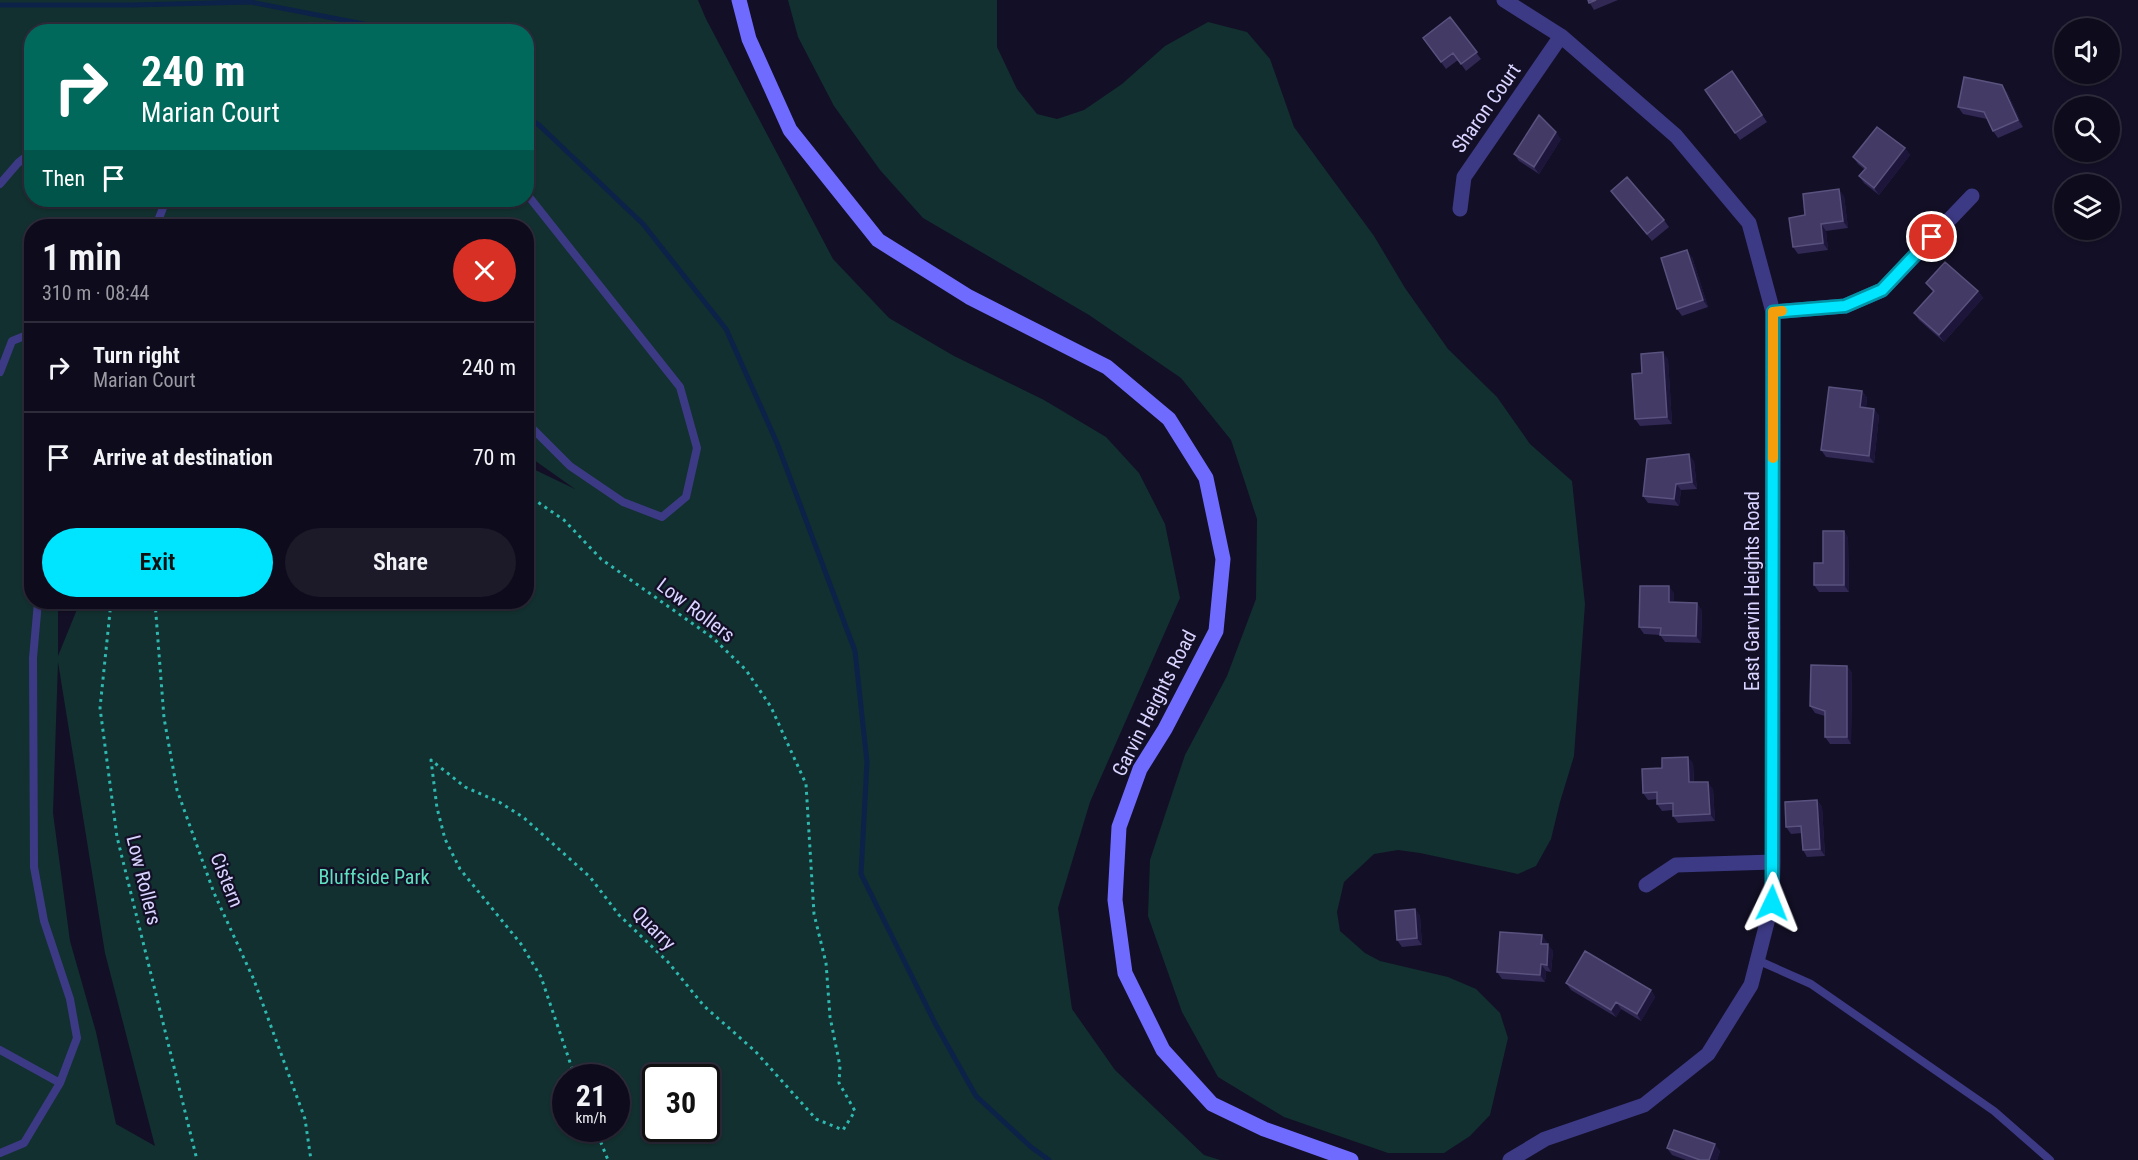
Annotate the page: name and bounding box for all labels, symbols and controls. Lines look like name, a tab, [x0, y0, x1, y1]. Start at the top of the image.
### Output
map controls	[2054, 18, 2120, 240]
button: sound	[2054, 18, 2120, 84]
text: 240 m	[141, 47, 246, 96]
icon: right	[42, 48, 120, 126]
street label: Sharon Court	[1447, 59, 1526, 157]
button: search	[2054, 96, 2120, 162]
text: Marian Court	[141, 97, 280, 129]
icon: arrive	[97, 162, 130, 195]
text: Then	[42, 166, 85, 191]
button: layers	[2054, 174, 2120, 240]
pin	[1906, 211, 1957, 262]
icon: arrive	[1915, 220, 1948, 253]
text: 1 min	[42, 237, 122, 279]
button: close	[453, 239, 516, 302]
text: 310 m · 08:44	[42, 281, 149, 305]
text: Turn right	[93, 343, 180, 368]
icon: right	[42, 351, 75, 384]
text: 240 m	[462, 355, 516, 380]
text: Marian Court	[93, 368, 196, 392]
icon: arrive	[42, 441, 75, 474]
text: Arrive at destination	[93, 445, 273, 470]
text: 70 m	[473, 445, 516, 470]
street label: East Garvin Heights Road	[1740, 491, 1764, 691]
button: Exit	[42, 528, 273, 597]
button: Share	[285, 528, 516, 597]
street label: Low Rollers	[652, 573, 740, 647]
street label: Garvin Heights Road	[1107, 626, 1201, 780]
street label: Low Rollers	[121, 833, 167, 927]
street label: Cistern	[205, 849, 249, 911]
park label: Bluffside Park	[318, 865, 430, 889]
position arrow	[1740, 871, 1804, 935]
street label: Quarry	[627, 901, 681, 955]
speed limit sign: 30	[642, 1064, 720, 1142]
text: 21	[576, 1078, 606, 1113]
text: km/h	[576, 1109, 606, 1127]

